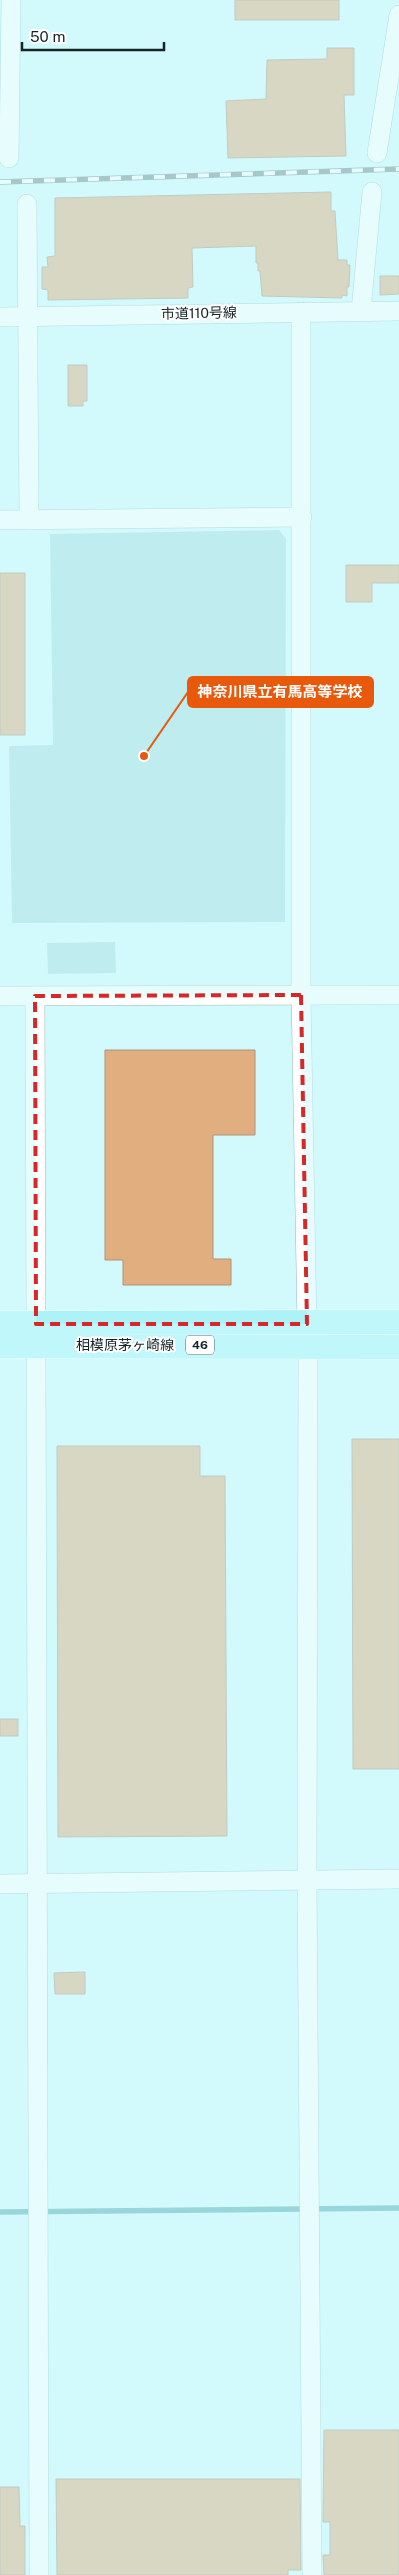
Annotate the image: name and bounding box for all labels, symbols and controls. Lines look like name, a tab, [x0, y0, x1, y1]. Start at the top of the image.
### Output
scale bar	[22, 20, 165, 52]
text: 50 m	[30, 28, 65, 45]
street label: 市道110号線	[161, 304, 237, 322]
callout: 神奈川県立有馬高等学校	[188, 677, 373, 707]
text: 神奈川県立有馬高等学校	[196, 683, 363, 700]
road number: 46	[186, 1336, 214, 1354]
street label: 相模原茅ヶ崎線	[76, 1337, 174, 1353]

